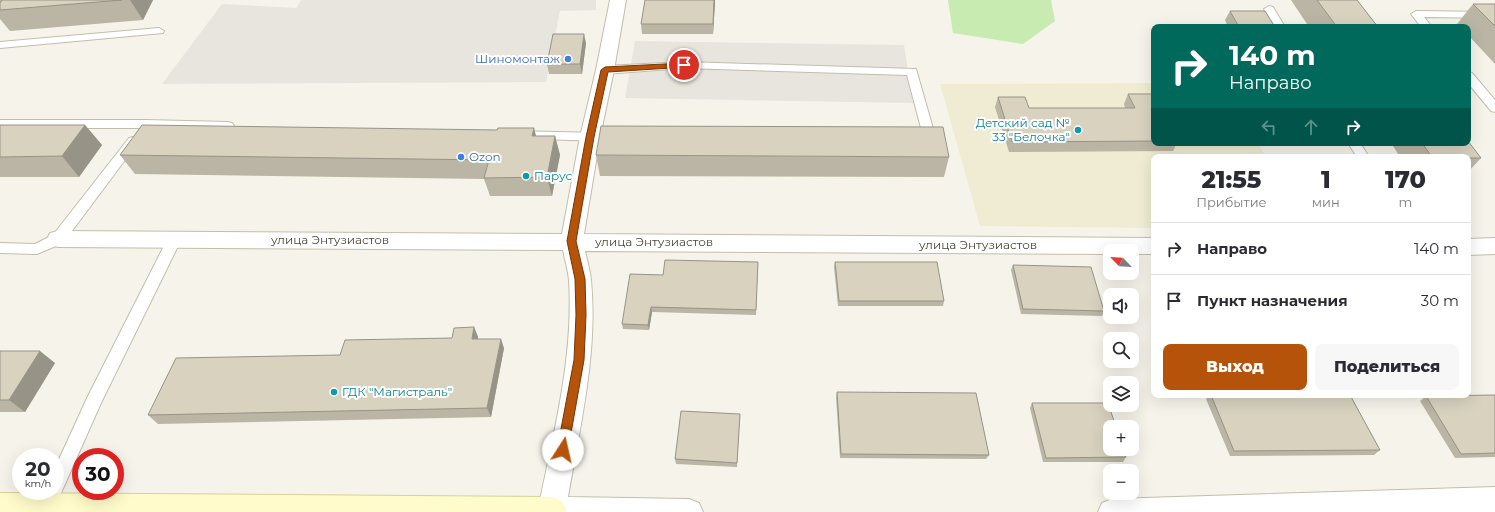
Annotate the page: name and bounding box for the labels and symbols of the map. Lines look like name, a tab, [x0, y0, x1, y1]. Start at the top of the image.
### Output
pin	[667, 48, 701, 82]
place label: Шиномонтаж	[475, 51, 560, 66]
marker: Шиномонтаж	[563, 54, 573, 64]
place label: Детский сад № 33 "Белочка"	[976, 115, 1070, 144]
marker: Детский сад № 33 "Белочка"	[1073, 125, 1083, 135]
place label: Ozon	[469, 149, 501, 164]
marker: Ozon	[456, 152, 466, 162]
place label: Парус	[534, 168, 572, 183]
marker: Парус	[521, 171, 531, 181]
street label: улица Энтузиастов	[270, 232, 389, 247]
street label: улица Энтузиастов	[594, 234, 713, 249]
street label: улица Энтузиастов	[918, 237, 1037, 252]
north arrow	[1103, 244, 1139, 280]
place label: ГДК "Магистраль"	[342, 384, 452, 399]
marker: ГДК "Магистраль"	[329, 387, 339, 397]
position arrow	[542, 429, 584, 471]
speed limit sign: 30	[72, 448, 124, 500]

